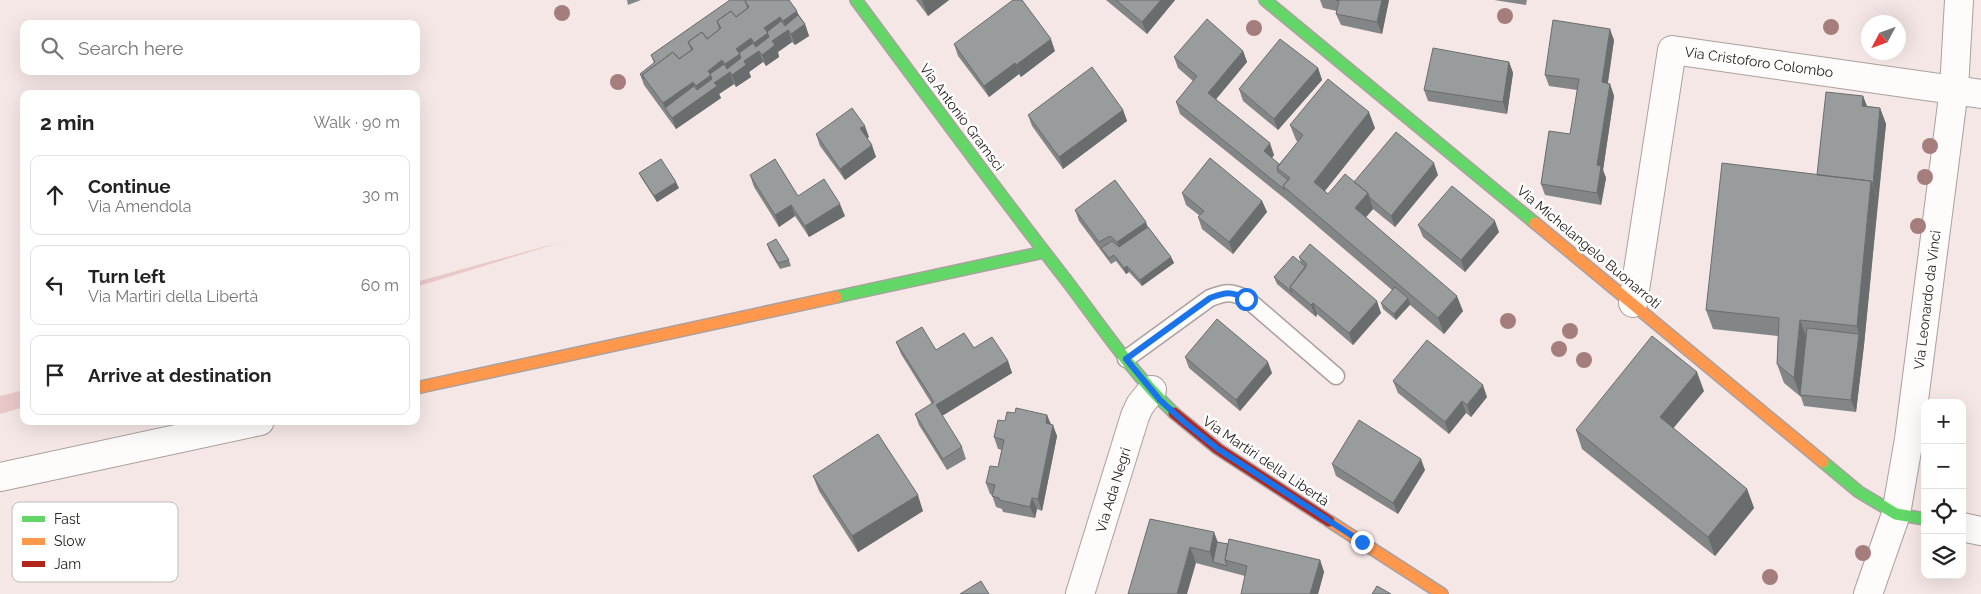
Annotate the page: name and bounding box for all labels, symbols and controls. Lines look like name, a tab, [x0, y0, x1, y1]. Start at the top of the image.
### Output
north arrow	[1861, 15, 1906, 60]
search box	[20, 20, 420, 75]
icon: search	[38, 34, 66, 62]
text: Search here	[78, 37, 184, 59]
street label: Via Cristoforo Colombo	[1684, 44, 1834, 80]
street label: Via Antonio Gramsci	[917, 60, 1007, 174]
text: 2 min	[40, 110, 94, 135]
text: Walk · 90 m	[313, 113, 400, 132]
text: Continue	[88, 175, 171, 197]
icon: ahead	[41, 181, 69, 209]
street label: Via Michelangelo Buonarroti	[1514, 182, 1664, 312]
text: 30 m	[362, 186, 399, 205]
text: Via Amendola	[88, 197, 191, 216]
street label: Via Leonardo da Vinci	[1911, 229, 1943, 371]
text: Turn left	[88, 265, 165, 287]
icon: left	[41, 271, 69, 299]
text: 60 m	[361, 276, 399, 295]
text: Via Martiri della Libertà	[88, 287, 258, 306]
route start	[1235, 288, 1258, 311]
icon: arrive	[41, 361, 69, 389]
text: Arrive at destination	[88, 364, 272, 386]
map controls	[1921, 399, 1966, 579]
button: +	[1921, 399, 1966, 444]
street label: Via Martiri della Libertà	[1200, 413, 1332, 509]
button: −	[1921, 444, 1966, 489]
street label: Via Ada Negri	[1092, 446, 1134, 534]
button: locate	[1921, 489, 1966, 534]
legend	[12, 502, 178, 582]
text: Fast	[54, 511, 81, 527]
route end	[1351, 531, 1374, 554]
text: Slow	[54, 533, 86, 549]
button: layers	[1921, 534, 1966, 579]
text: Jam	[54, 556, 81, 572]

